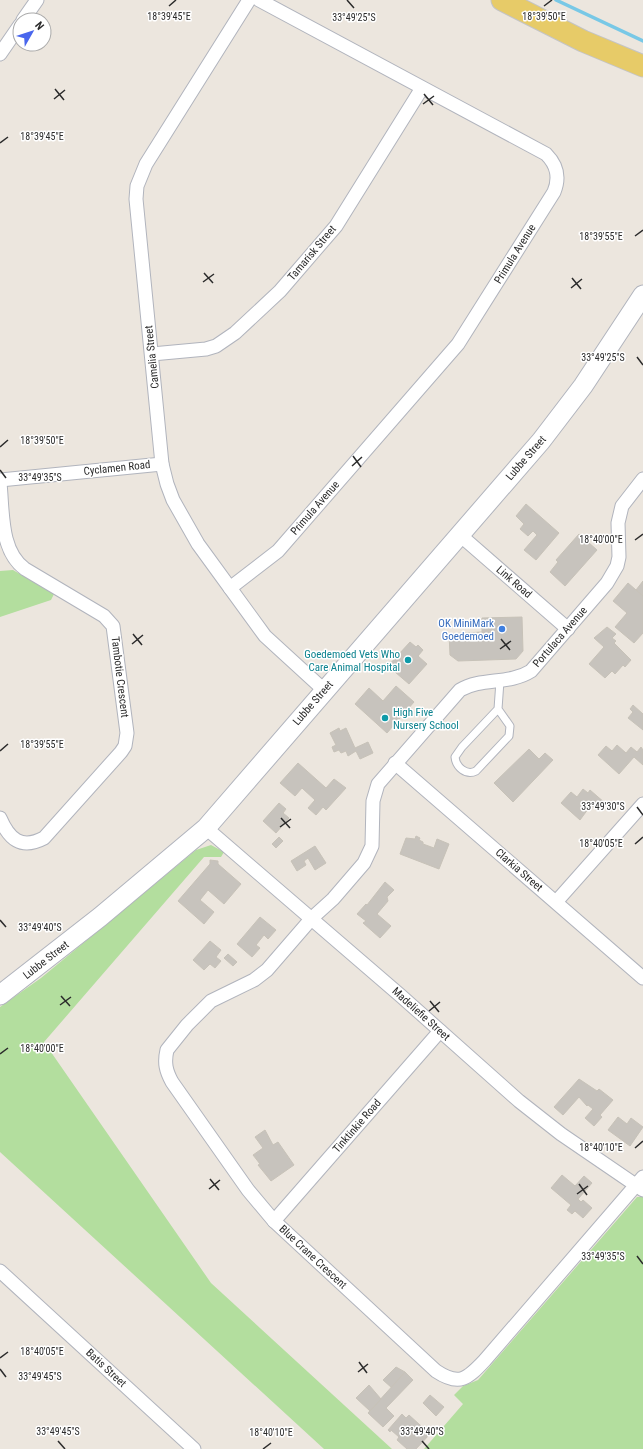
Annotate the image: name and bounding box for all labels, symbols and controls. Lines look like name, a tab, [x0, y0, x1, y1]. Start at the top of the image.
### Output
text: 18°39'45"E	[147, 11, 191, 22]
text: 18°39'50"E	[522, 11, 566, 22]
north arrow	[12, 12, 52, 52]
text: 33°49'25"S	[332, 12, 376, 23]
text: N	[32, 19, 47, 33]
text: 18°39'45"E	[20, 131, 64, 142]
street label: Primula Avenue	[492, 222, 538, 286]
street label: Tamarisk Street	[285, 223, 339, 283]
text: 18°39'55"E	[579, 231, 623, 242]
street label: Camelia Street	[142, 325, 162, 389]
text: 33°49'25"S	[581, 352, 625, 363]
street label: Lubbe Street	[503, 433, 549, 483]
text: 18°39'50"E	[20, 435, 64, 446]
street label: Cyclamen Road	[83, 458, 151, 478]
text: 33°49'35"S	[18, 472, 62, 483]
street label: Primula Avenue	[288, 478, 342, 538]
text: 18°40'00"E	[579, 534, 623, 545]
street label: Link Road	[494, 563, 534, 601]
street label: Portulaca Avenue	[530, 604, 590, 670]
place label: OK MiniMark Goedemoed	[438, 617, 494, 643]
marker: OK MiniMark Goedemoed	[497, 624, 507, 634]
street label: Tambotie Crescent	[109, 636, 131, 718]
place label: Goedemoed Vets Who Care Animal Hospital	[304, 648, 400, 674]
marker: Goedemoed Vets Who Care Animal Hospital	[403, 655, 413, 665]
street label: Lubbe Street	[290, 678, 336, 728]
place label: High Five Nursery School	[393, 706, 459, 732]
marker: High Five Nursery School	[380, 713, 390, 723]
text: 18°39'55"E	[20, 739, 64, 750]
text: 33°49'30"S	[581, 801, 625, 812]
text: 18°40'05"E	[579, 838, 623, 849]
street label: Clarkia Street	[493, 846, 545, 894]
text: 33°49'40"S	[18, 922, 62, 933]
street label: Lubbe Street	[20, 938, 72, 982]
street label: Madeliefie Street	[389, 985, 453, 1043]
text: 18°40'00"E	[20, 1043, 64, 1054]
street label: Tinktinkie Road	[330, 1096, 384, 1156]
text: 18°40'10"E	[579, 1142, 623, 1153]
street label: Blue Crane Crescent	[277, 1222, 349, 1292]
text: 33°49'35"S	[581, 1251, 625, 1262]
text: 18°40'05"E	[20, 1346, 64, 1357]
street label: Batis Street	[83, 1346, 129, 1390]
text: 33°49'45"S	[18, 1371, 62, 1382]
text: 33°49'45"S	[36, 1426, 80, 1437]
text: 33°49'40"S	[400, 1426, 444, 1437]
text: 18°40'10"E	[249, 1427, 293, 1438]

